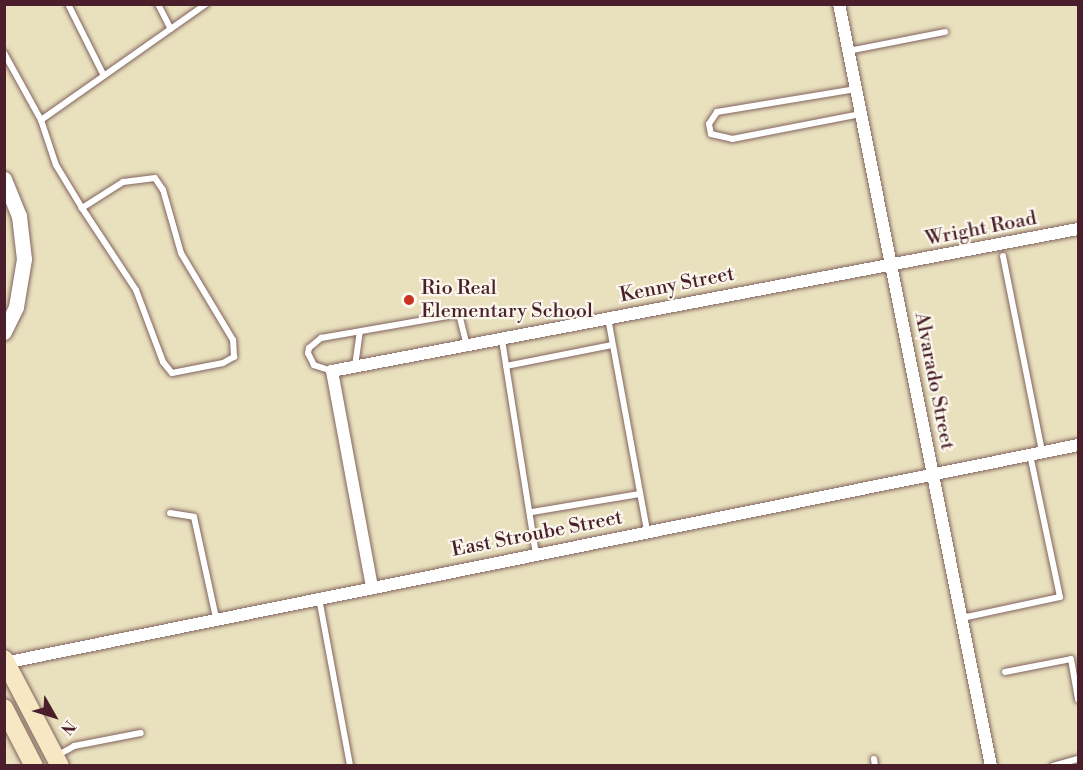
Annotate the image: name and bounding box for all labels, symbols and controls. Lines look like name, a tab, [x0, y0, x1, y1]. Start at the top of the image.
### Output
street label: Wright Road	[923, 206, 1039, 252]
street label: Kenny Street	[618, 262, 736, 308]
place label: Rio Real Elementary School	[421, 276, 593, 323]
marker: Rio Real Elementary School	[402, 293, 416, 307]
street label: Alvarado Street	[909, 310, 959, 452]
street label: East Stroube Street	[450, 506, 624, 562]
north arrow	[24, 686, 84, 746]
text: N	[56, 716, 80, 739]

